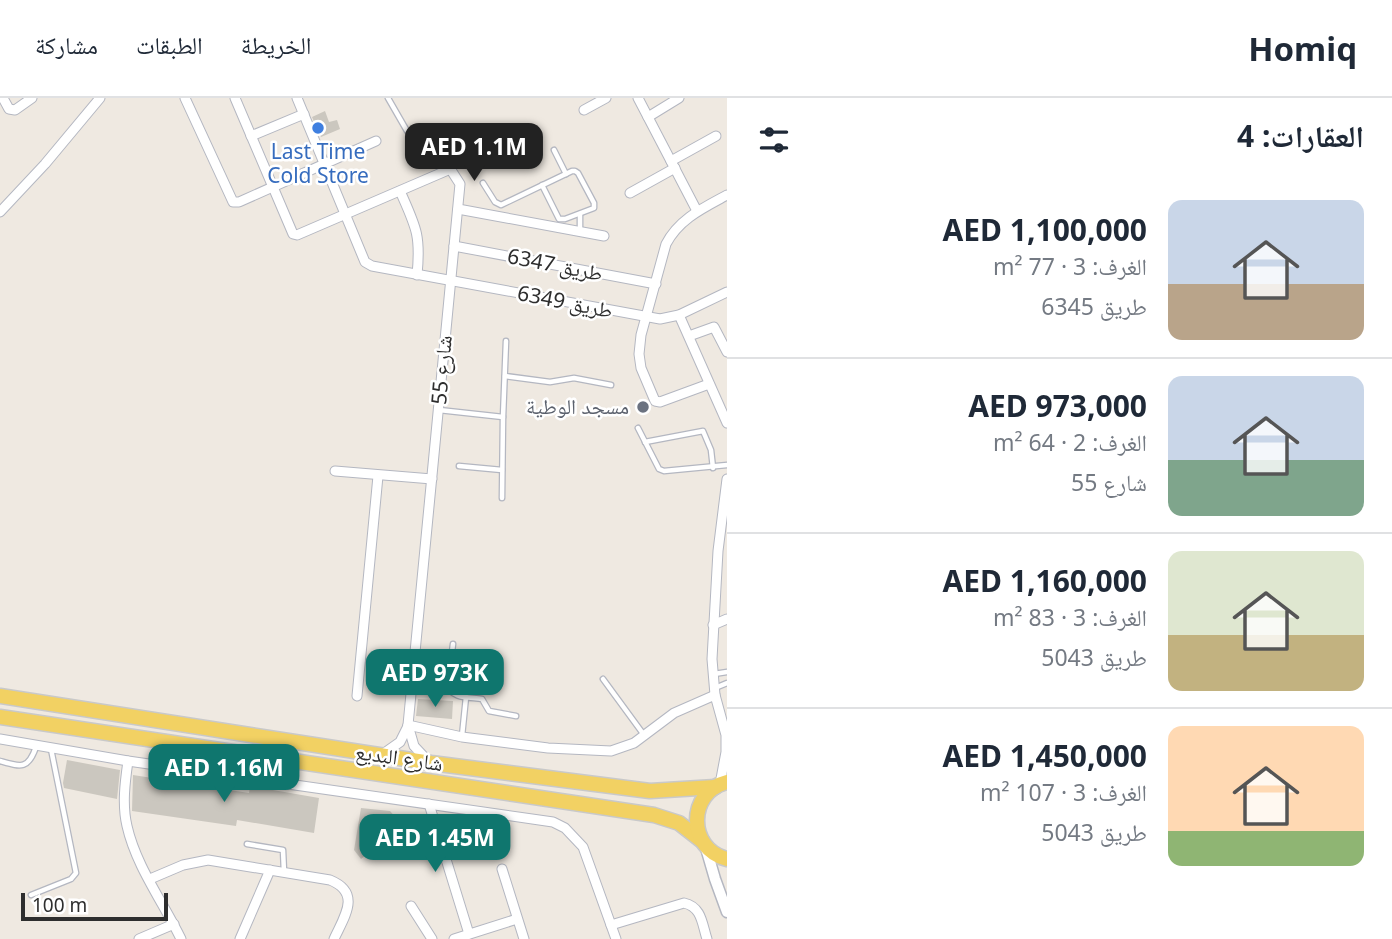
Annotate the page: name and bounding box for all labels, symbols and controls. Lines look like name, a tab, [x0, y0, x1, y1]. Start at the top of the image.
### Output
text: Homiq	[1248, 26, 1357, 71]
text: مشاركة	[35, 28, 98, 61]
text: الطبقات	[136, 28, 203, 61]
text: الخريطة	[241, 28, 311, 61]
text: العقارات: 4	[1237, 115, 1364, 156]
marker: Last Time Cold Store	[310, 120, 326, 136]
icon: filters	[755, 121, 793, 159]
pin: AED 1.1M	[402, 123, 546, 183]
text: AED 1.1M	[421, 130, 527, 162]
place label: Last Time Cold Store	[267, 137, 369, 189]
text: AED 1,100,000	[942, 209, 1147, 250]
icon: home	[1224, 228, 1308, 312]
street label: طريق 6347	[505, 241, 605, 287]
text: الغرف: 3 · 77 m²	[993, 250, 1147, 282]
street label: طريق 6349	[515, 278, 615, 324]
text: طريق 6345	[1041, 290, 1147, 322]
street label: شارع 55	[424, 334, 458, 406]
text: AED 973,000	[968, 385, 1147, 426]
place label: مسجد الوطية	[526, 392, 629, 420]
marker: مسجد الوطية	[635, 399, 651, 415]
icon: home	[1224, 404, 1308, 488]
text: الغرف: 2 · 64 m²	[993, 426, 1147, 458]
text: شارع 55	[1071, 466, 1147, 498]
text: AED 1,160,000	[942, 560, 1147, 601]
icon: home	[1224, 579, 1308, 663]
text: الغرف: 3 · 83 m²	[993, 601, 1147, 633]
text: طريق 5043	[1041, 641, 1147, 673]
pin: AED 973K	[363, 650, 507, 709]
text: AED 973K	[382, 656, 488, 688]
text: AED 1,450,000	[942, 735, 1147, 776]
street label: شارع البديع	[354, 737, 445, 777]
pin: AED 1.16M	[144, 744, 304, 804]
text: AED 1.16M	[164, 751, 284, 783]
icon: home	[1224, 754, 1308, 838]
text: الغرف: 3 · 107 m²	[980, 776, 1147, 808]
pin: AED 1.45M	[355, 814, 515, 874]
text: طريق 5043	[1041, 816, 1147, 848]
text: AED 1.45M	[375, 821, 495, 853]
scale bar	[21, 890, 168, 922]
text: 100 m	[32, 892, 87, 918]

